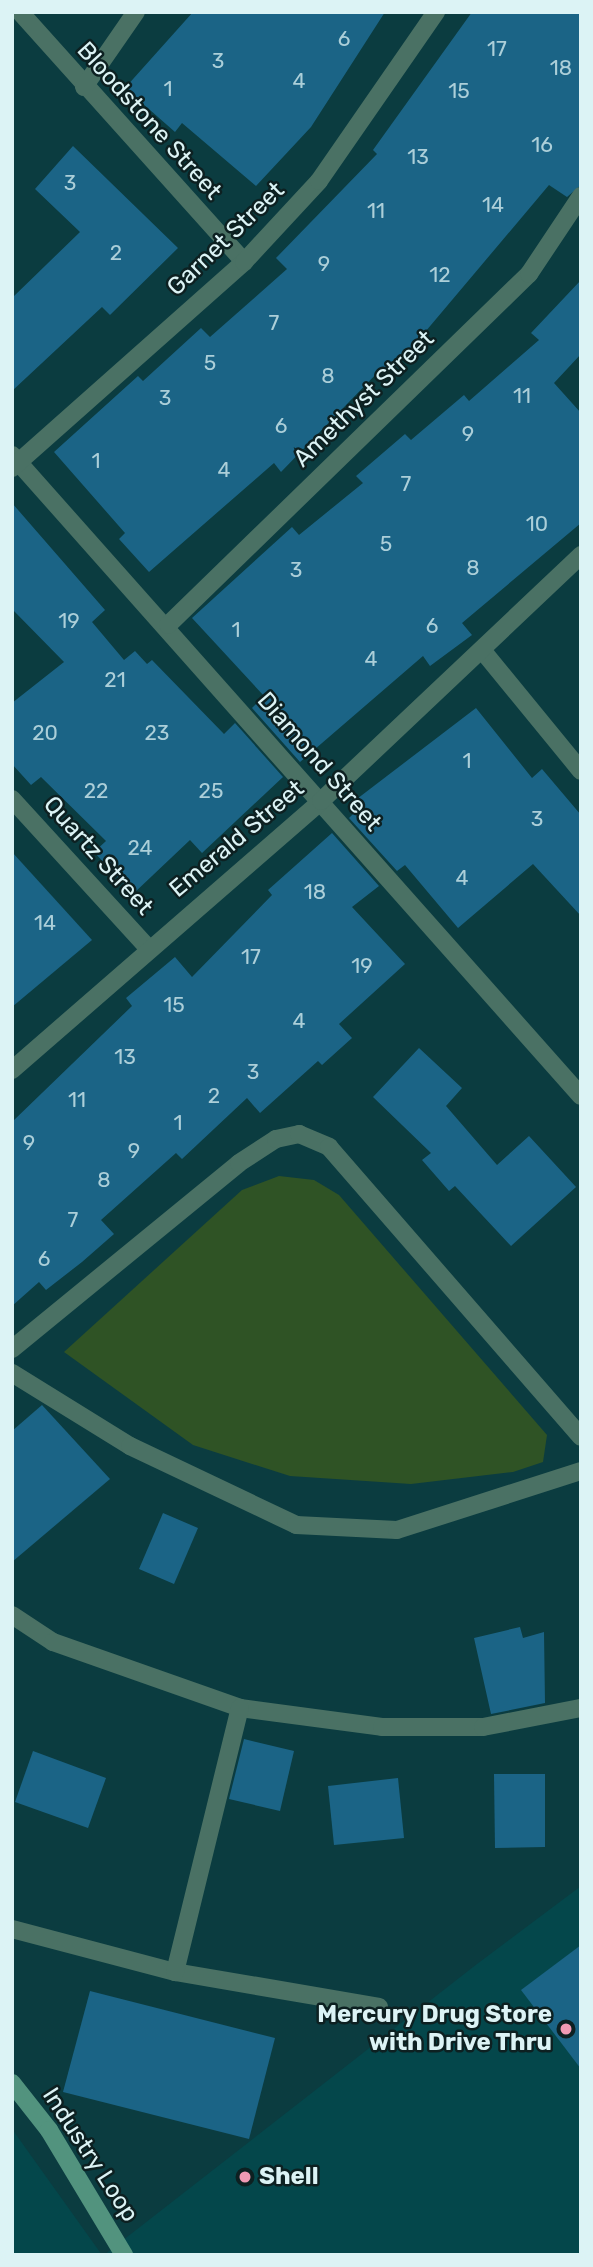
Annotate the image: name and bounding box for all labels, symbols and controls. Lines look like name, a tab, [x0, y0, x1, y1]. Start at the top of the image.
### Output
house number: 6	[338, 26, 350, 52]
street label: Bloodstone Street	[71, 36, 227, 206]
house number: 17	[487, 36, 507, 62]
house number: 3	[212, 48, 224, 74]
house number: 18	[550, 55, 572, 81]
house number: 4	[292, 68, 306, 94]
house number: 1	[164, 76, 172, 102]
house number: 15	[448, 78, 470, 104]
house number: 16	[531, 132, 553, 158]
house number: 13	[407, 144, 429, 170]
house number: 3	[64, 170, 76, 196]
street label: Garnet Street	[162, 176, 290, 302]
house number: 14	[482, 192, 504, 218]
house number: 11	[367, 198, 385, 224]
house number: 2	[110, 240, 122, 266]
house number: 9	[318, 251, 330, 277]
house number: 12	[429, 262, 451, 288]
house number: 7	[269, 310, 279, 336]
street label: Amethyst Street	[288, 325, 440, 473]
house number: 5	[204, 350, 216, 376]
house number: 8	[321, 363, 335, 389]
house number: 11	[513, 383, 531, 409]
house number: 3	[159, 385, 171, 411]
house number: 6	[275, 413, 287, 439]
house number: 9	[462, 421, 474, 447]
house number: 1	[92, 448, 100, 474]
house number: 4	[217, 457, 231, 483]
house number: 7	[401, 471, 411, 497]
house number: 10	[526, 511, 548, 537]
house number: 5	[380, 531, 392, 557]
house number: 8	[466, 555, 480, 581]
house number: 3	[290, 557, 302, 583]
house number: 19	[58, 608, 80, 634]
house number: 6	[426, 613, 438, 639]
house number: 1	[232, 617, 240, 643]
house number: 4	[364, 646, 378, 672]
house number: 21	[104, 667, 126, 693]
street label: Diamond Street	[251, 687, 387, 837]
house number: 20	[32, 720, 58, 746]
house number: 23	[145, 720, 169, 746]
house number: 1	[463, 748, 471, 774]
street label: Emerald Street	[164, 774, 310, 904]
house number: 22	[84, 778, 108, 804]
house number: 25	[199, 778, 223, 804]
street label: Quartz Street	[37, 791, 159, 921]
house number: 3	[531, 806, 543, 832]
house number: 24	[127, 835, 153, 861]
house number: 4	[455, 865, 469, 891]
house number: 18	[304, 879, 326, 905]
house number: 14	[34, 910, 56, 936]
house number: 17	[241, 944, 261, 970]
house number: 19	[351, 953, 373, 979]
house number: 15	[163, 992, 185, 1018]
house number: 4	[292, 1008, 306, 1034]
house number: 13	[114, 1044, 136, 1070]
house number: 3	[247, 1059, 259, 1085]
house number: 2	[208, 1083, 220, 1109]
house number: 11	[68, 1087, 86, 1113]
house number: 1	[174, 1110, 182, 1136]
house number: 9	[23, 1130, 35, 1156]
house number: 9	[128, 1138, 140, 1164]
house number: 8	[97, 1167, 111, 1193]
house number: 7	[68, 1207, 78, 1233]
house number: 6	[38, 1246, 50, 1272]
place label: Mercury Drug Store with Drive Thru	[317, 2001, 552, 2057]
marker: Mercury Drug Store with Drive Thru	[558, 2021, 574, 2037]
street label: Industry Loop	[36, 2082, 144, 2228]
place label: Shell	[259, 2163, 318, 2191]
marker: Shell	[237, 2169, 253, 2185]

